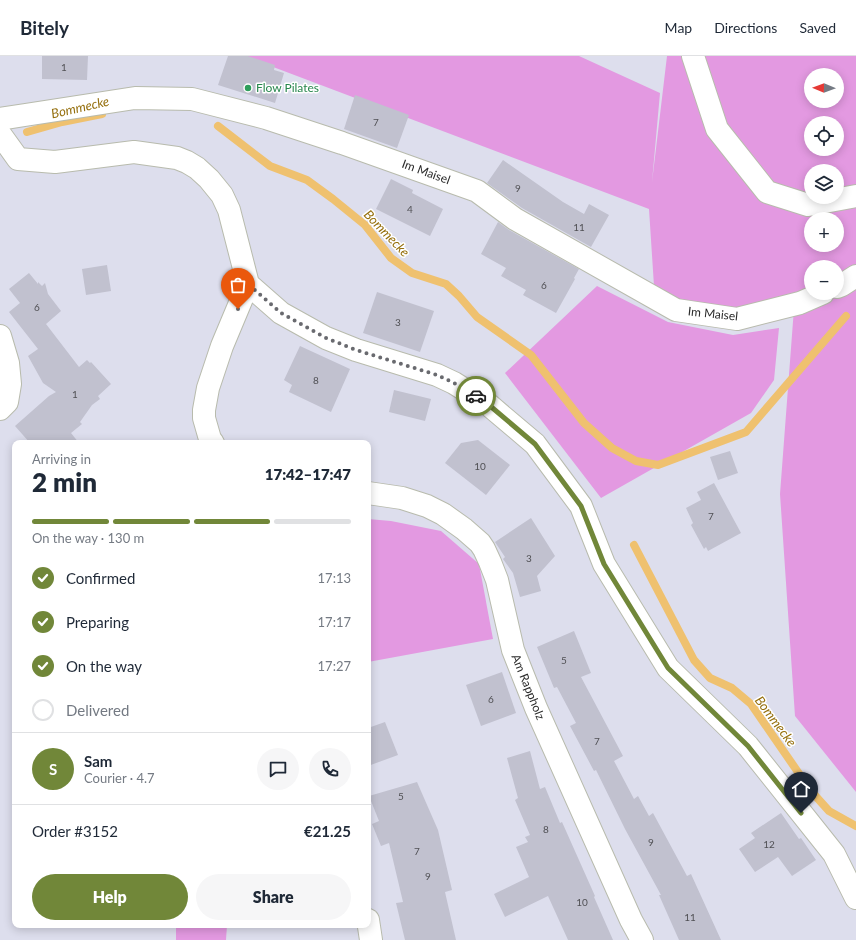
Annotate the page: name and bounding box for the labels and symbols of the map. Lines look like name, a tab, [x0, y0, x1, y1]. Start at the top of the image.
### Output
house number: 1	[61, 61, 67, 73]
north arrow	[804, 68, 844, 108]
place label: Flow Pilates	[256, 80, 319, 95]
marker: Flow Pilates	[243, 83, 253, 93]
water label: Bommecke	[49, 93, 111, 121]
house number: 7	[373, 116, 379, 128]
street label: Im Maisel	[400, 156, 452, 187]
house number: 9	[515, 182, 521, 194]
house number: 4	[407, 203, 413, 215]
water label: Bommecke	[361, 206, 413, 260]
house number: 11	[573, 221, 585, 233]
pin	[221, 268, 255, 309]
house number: 6	[541, 279, 547, 291]
house number: 6	[34, 301, 40, 313]
street label: Im Maisel	[687, 303, 739, 324]
house number: 3	[395, 316, 401, 328]
house number: 8	[313, 374, 319, 386]
courier	[456, 376, 496, 416]
house number: 1	[72, 388, 78, 400]
house number: 10	[474, 460, 486, 472]
house number: 7	[708, 510, 714, 522]
house number: 3	[526, 552, 532, 564]
street label: Am Rappholz	[508, 652, 549, 722]
house number: 5	[561, 654, 567, 666]
house number: 6	[488, 693, 494, 705]
water label: Bommecke	[752, 693, 800, 749]
house number: 7	[594, 735, 600, 747]
pin	[784, 772, 818, 813]
house number: 5	[398, 790, 404, 802]
house number: 8	[543, 823, 549, 835]
house number: 9	[648, 836, 654, 848]
house number: 12	[763, 838, 775, 850]
house number: 7	[414, 845, 420, 857]
house number: 9	[425, 870, 431, 882]
house number: 10	[576, 896, 588, 908]
house number: 11	[684, 911, 696, 923]

